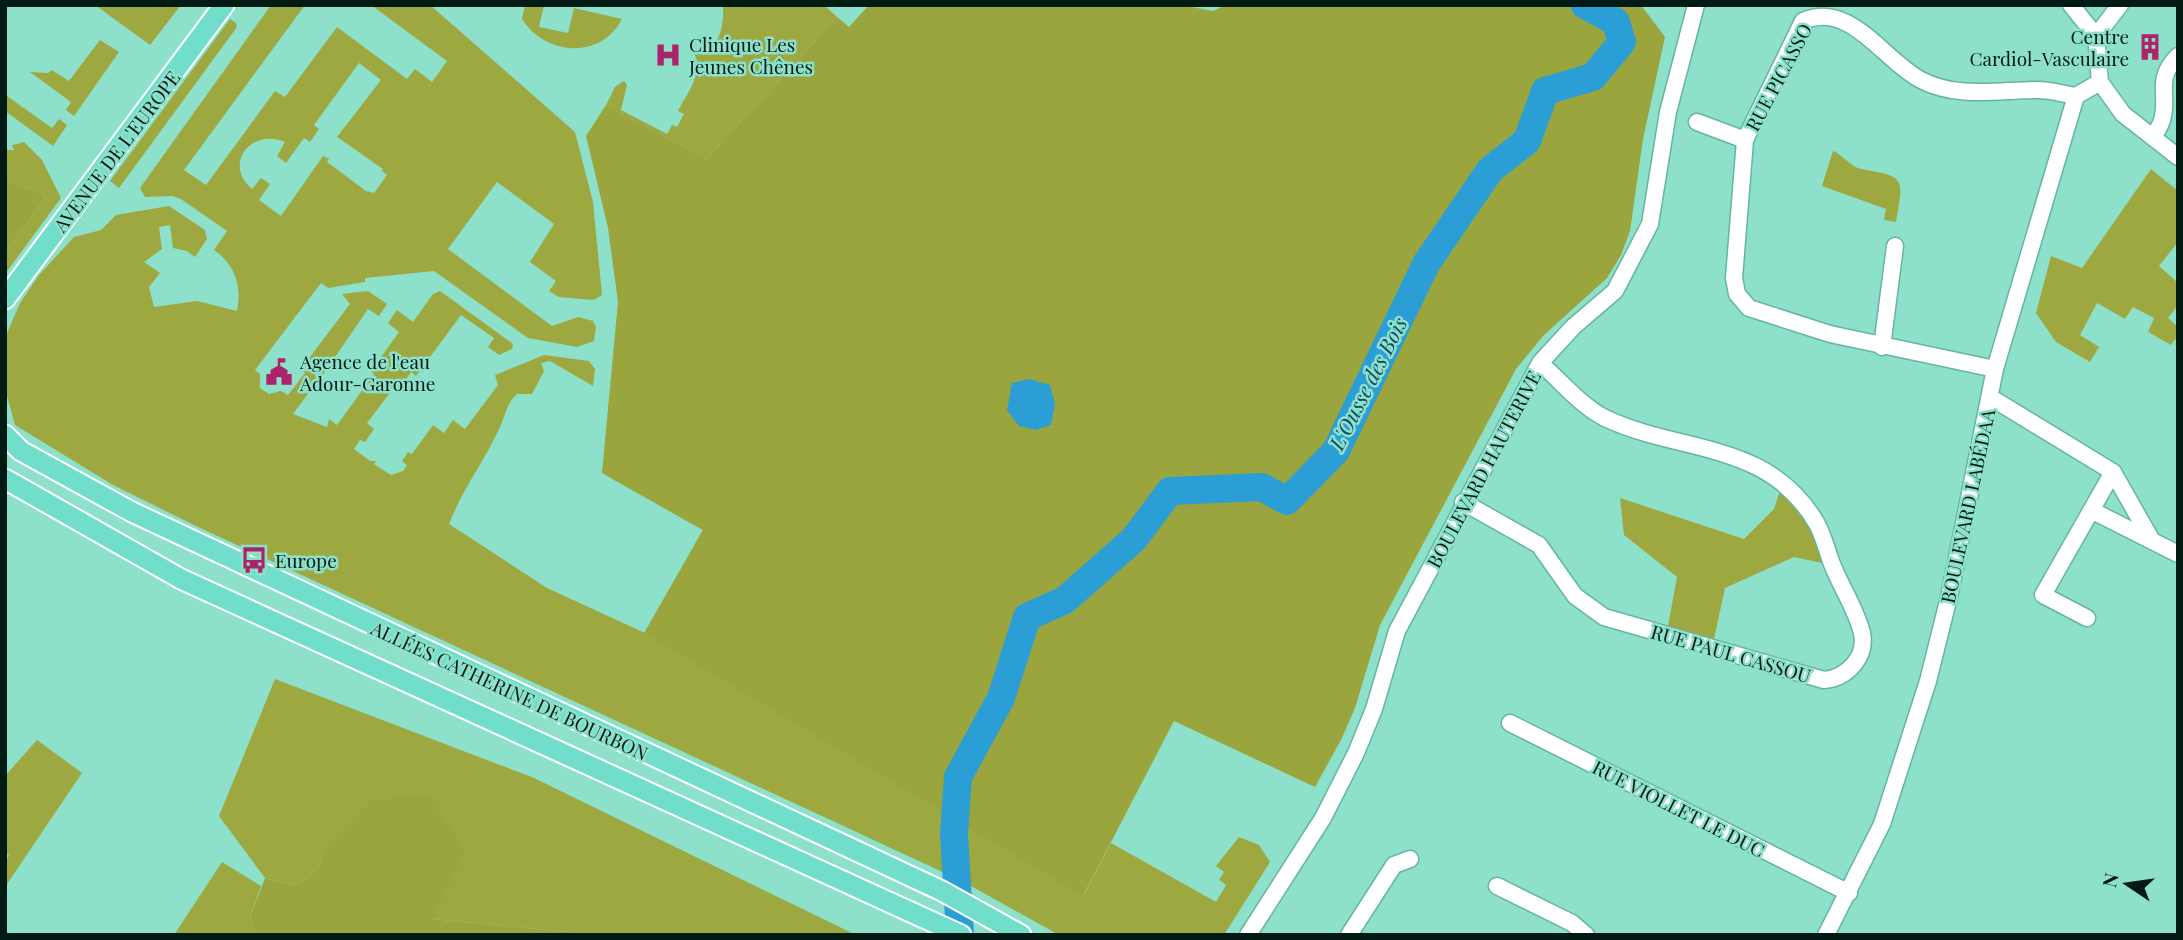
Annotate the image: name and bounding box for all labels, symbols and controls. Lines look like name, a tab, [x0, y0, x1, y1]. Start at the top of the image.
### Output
street label: RUE PICASSO	[1739, 19, 1817, 135]
place label: Centre Cardiol-Vasculaire	[1969, 23, 2129, 71]
place label: Clinique Les Jeunes Chênes	[688, 31, 813, 79]
building icon: Centre Cardiol-Vasculaire	[2135, 32, 2165, 62]
hospital icon: Clinique Les Jeunes Chênes	[653, 40, 683, 70]
street label: AVENUE DE L'EUROPE	[46, 65, 185, 238]
water label: L'Ousse des Bois	[1321, 312, 1412, 455]
place label: Agence de l'eau Adour-Garonne	[299, 348, 435, 396]
public building icon: Agence de l'eau Adour-Garonne	[264, 357, 294, 387]
street label: BOULEVARD HAUTERIVE	[1420, 366, 1546, 572]
street label: BOULEVARD LABÉDAA	[1934, 405, 2001, 606]
bus stop icon: Europe	[239, 545, 269, 575]
place label: Europe	[275, 547, 337, 573]
street label: ALLÉES CATHERINE DE BOURBON	[367, 614, 653, 766]
street label: RUE PAUL CASSOU	[1648, 618, 1814, 688]
street label: RUE VIOLLET LE DUC	[1588, 753, 1770, 863]
north arrow	[2092, 849, 2162, 919]
text: N	[2095, 870, 2124, 890]

